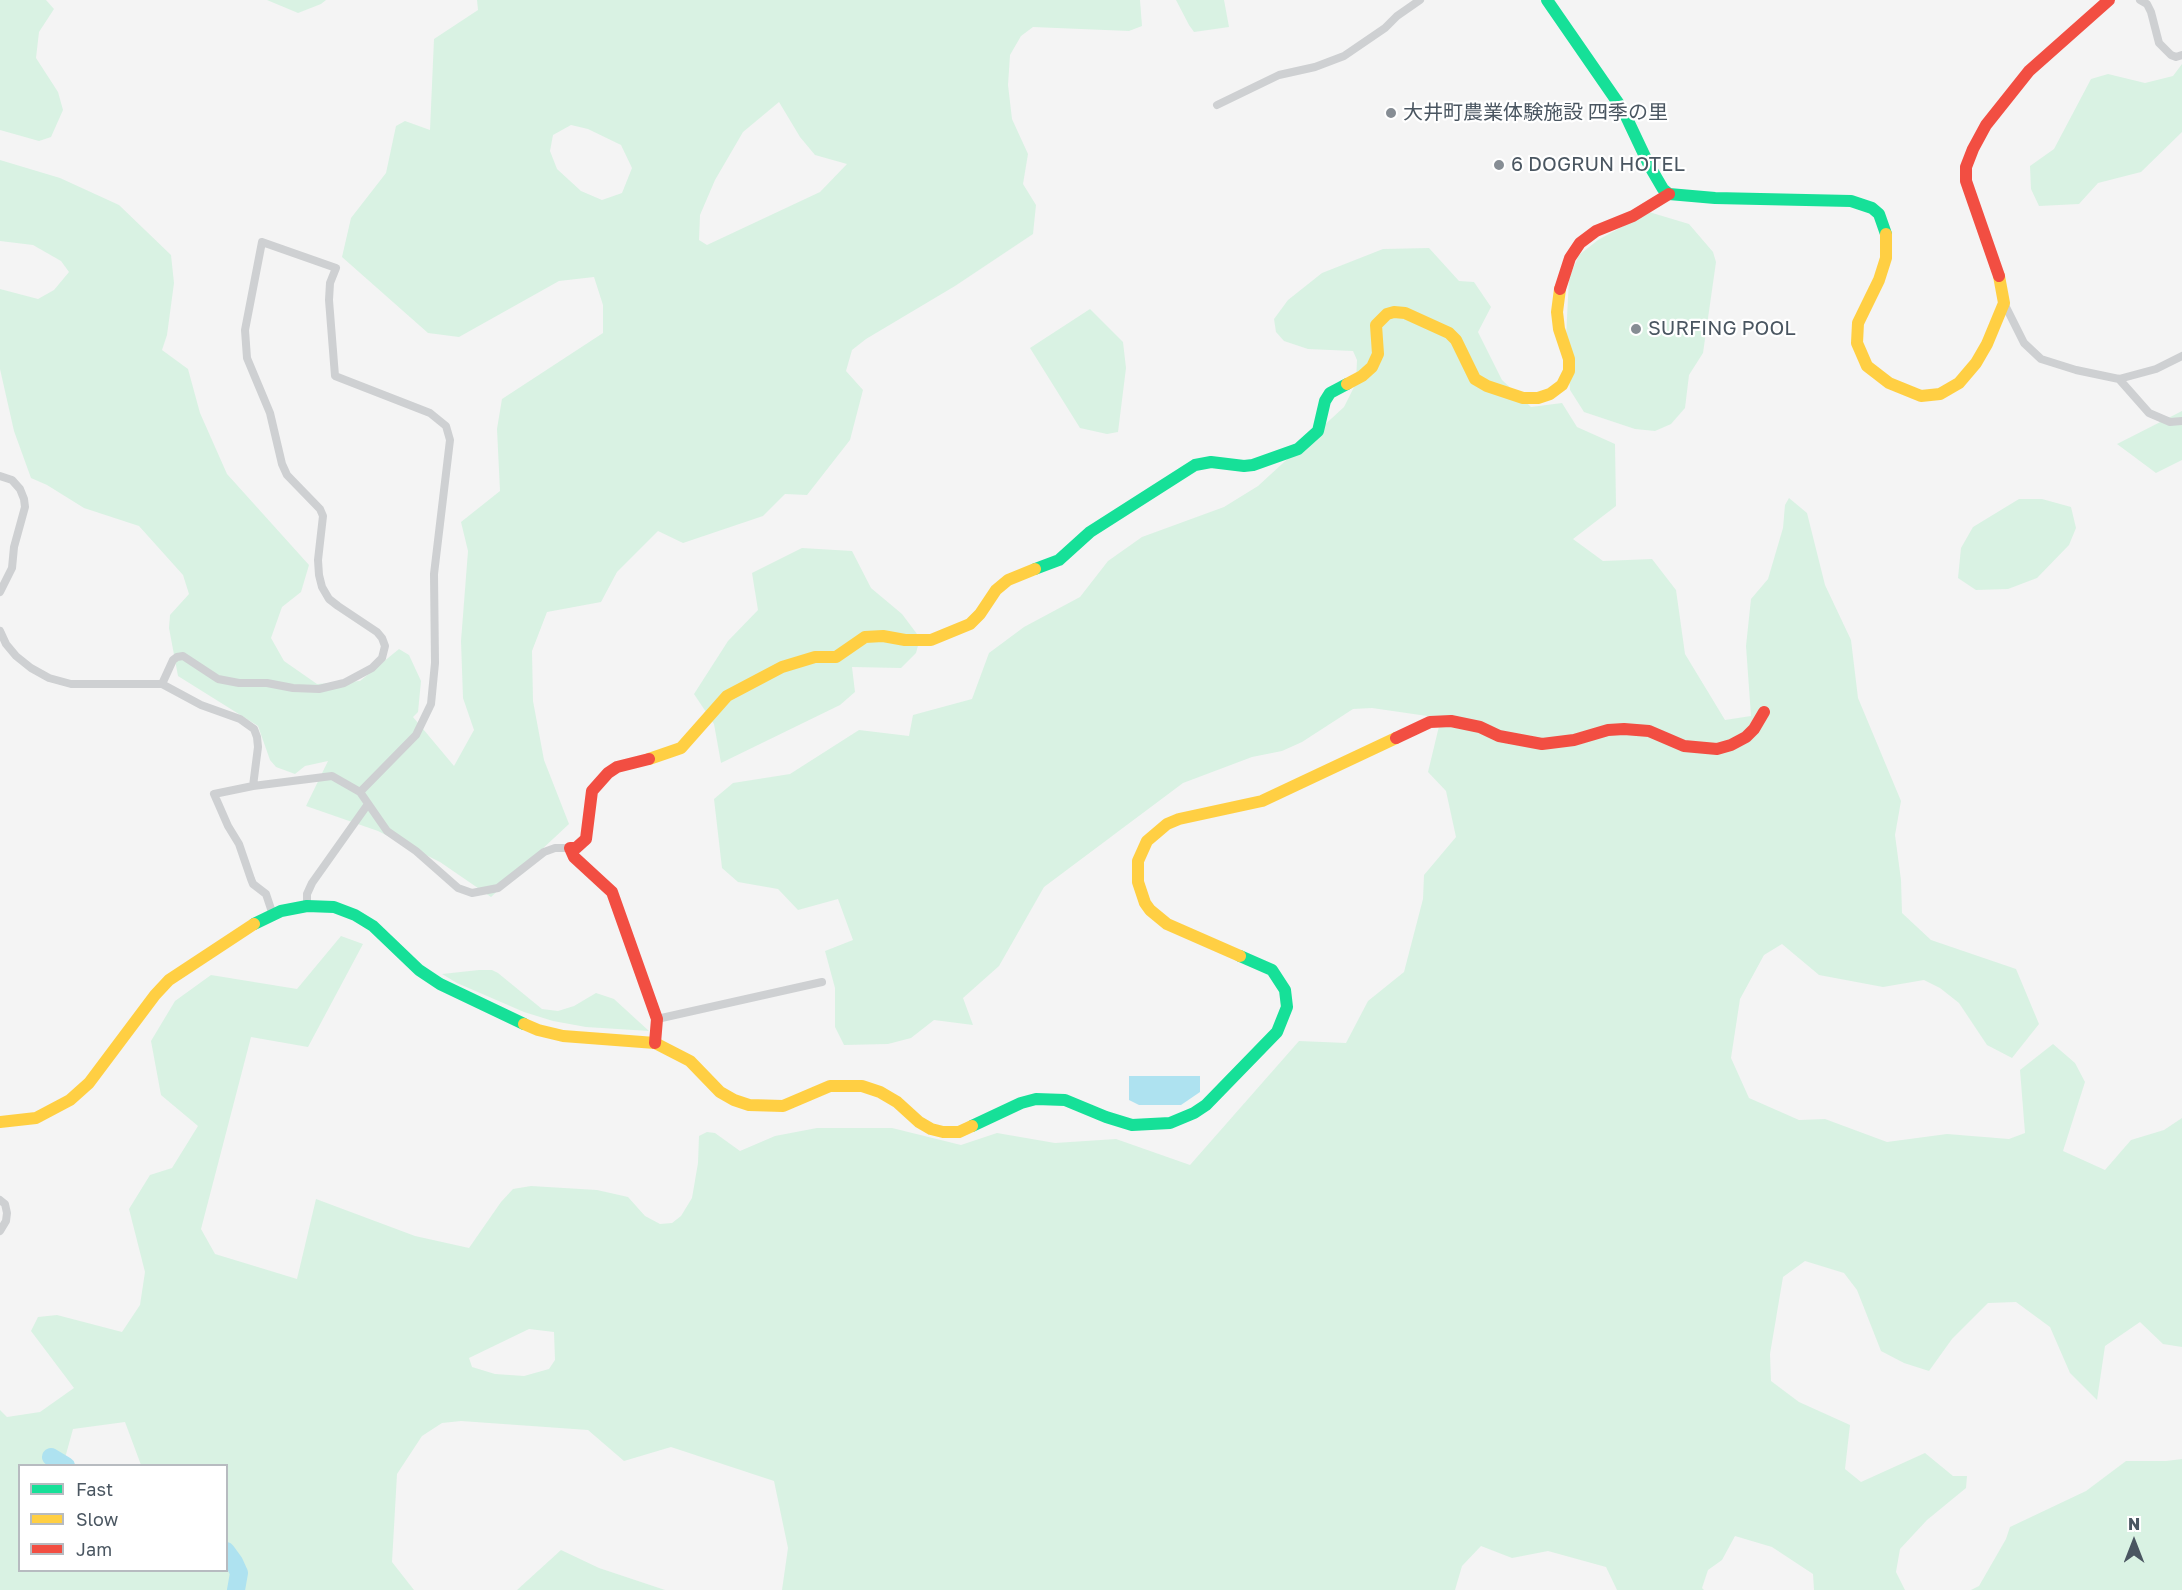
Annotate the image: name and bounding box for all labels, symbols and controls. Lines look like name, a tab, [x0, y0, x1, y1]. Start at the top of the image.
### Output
place label: 大井町農業体験施設 四季の里	[1403, 101, 1668, 125]
marker: 大井町農業体験施設 四季の里	[1384, 106, 1398, 120]
place label: 6 DOGRUN HOTEL	[1511, 153, 1685, 177]
marker: 6 DOGRUN HOTEL	[1492, 158, 1506, 172]
place label: SURFING POOL	[1648, 317, 1796, 341]
marker: SURFING POOL	[1629, 322, 1643, 336]
legend	[18, 1464, 228, 1572]
text: Fast	[76, 1478, 113, 1500]
text: Slow	[76, 1508, 118, 1530]
north arrow	[2104, 1512, 2164, 1572]
text: N	[2128, 1514, 2140, 1534]
text: Jam	[76, 1538, 112, 1560]

